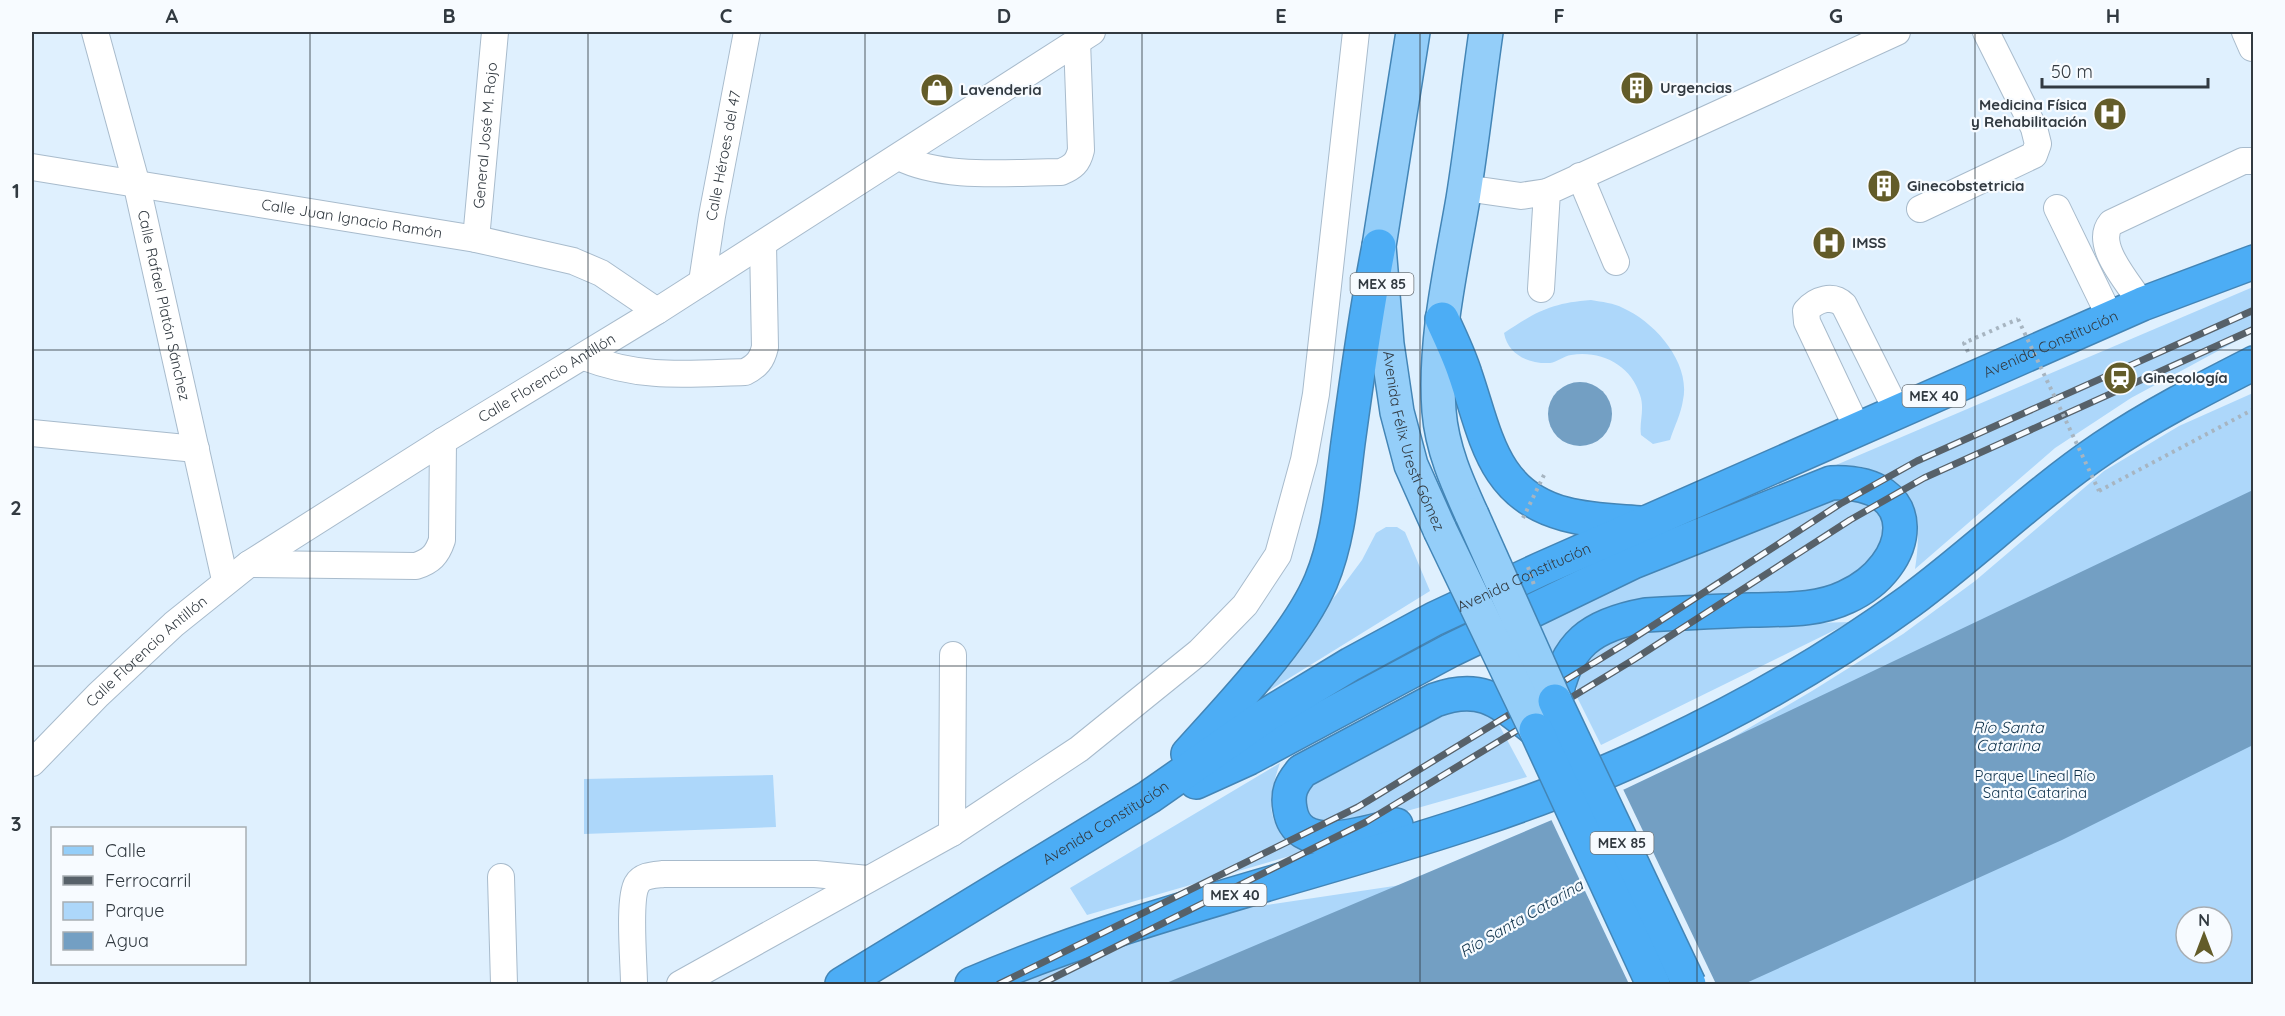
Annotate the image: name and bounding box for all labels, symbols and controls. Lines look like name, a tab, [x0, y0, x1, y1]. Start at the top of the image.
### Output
text: A	[166, 3, 179, 28]
text: B	[442, 3, 456, 28]
text: C	[720, 3, 733, 28]
text: D	[997, 3, 1011, 28]
text: E	[1275, 3, 1287, 28]
text: F	[1553, 3, 1565, 28]
text: G	[1829, 3, 1843, 28]
text: H	[2106, 3, 2120, 28]
scale bar	[2042, 51, 2208, 89]
text: 50 m	[2051, 60, 2093, 83]
street label: General José M. Rojo	[469, 61, 501, 209]
building icon: Urgencias	[1619, 70, 1655, 106]
shop icon: Lavenderia	[919, 72, 955, 108]
place label: Urgencias	[1660, 78, 1732, 97]
place label: Lavenderia	[960, 80, 1042, 99]
street label: Calle Héroes del 47	[701, 89, 745, 222]
place label: Medicina Física y Rehabilitación	[1971, 95, 2087, 131]
hospital icon: Medicina Física y Rehabilitación	[2092, 96, 2128, 132]
building icon: Ginecobstetricia	[1866, 168, 1902, 204]
place label: Ginecobstetricia	[1907, 176, 2024, 195]
text: 1	[12, 178, 20, 203]
street label: Calle Juan Ignacio Ramón	[260, 194, 444, 242]
street label: Calle Rafael Platón Sánchez	[134, 208, 195, 402]
hospital icon: IMSS	[1811, 225, 1847, 261]
place label: IMSS	[1852, 233, 1886, 252]
road number: MEX 85	[1350, 273, 1414, 295]
street label: Avenida Constitución	[1980, 306, 2121, 382]
street label: Calle Florencio Antillón	[474, 329, 619, 426]
street label: Avenida Félix Uresti Gómez	[1379, 350, 1449, 534]
station icon: Ginecología	[2102, 360, 2138, 396]
place label: Ginecología	[2143, 368, 2228, 387]
road number: MEX 40	[1902, 385, 1966, 407]
text: 2	[10, 495, 22, 520]
street label: Avenida Constitución	[1454, 538, 1594, 616]
street label: Calle Florencio Antillón	[81, 591, 211, 711]
water label: Río Santa Catarina	[1972, 717, 2045, 755]
park label: Parque Lineal Río Santa Catarina	[1975, 766, 2095, 802]
street label: Avenida Constitución	[1039, 776, 1172, 869]
text: 3	[11, 811, 21, 836]
legend	[51, 827, 246, 965]
road number: MEX 85	[1590, 832, 1654, 854]
text: Calle	[105, 839, 146, 862]
text: Ferrocarril	[105, 869, 192, 892]
water label: Río Santa Catarina	[1456, 874, 1587, 962]
road number: MEX 40	[1204, 884, 1266, 906]
text: Parque	[105, 899, 164, 922]
north arrow	[2174, 905, 2234, 965]
text: N	[2198, 910, 2210, 930]
text: Agua	[105, 929, 149, 952]

